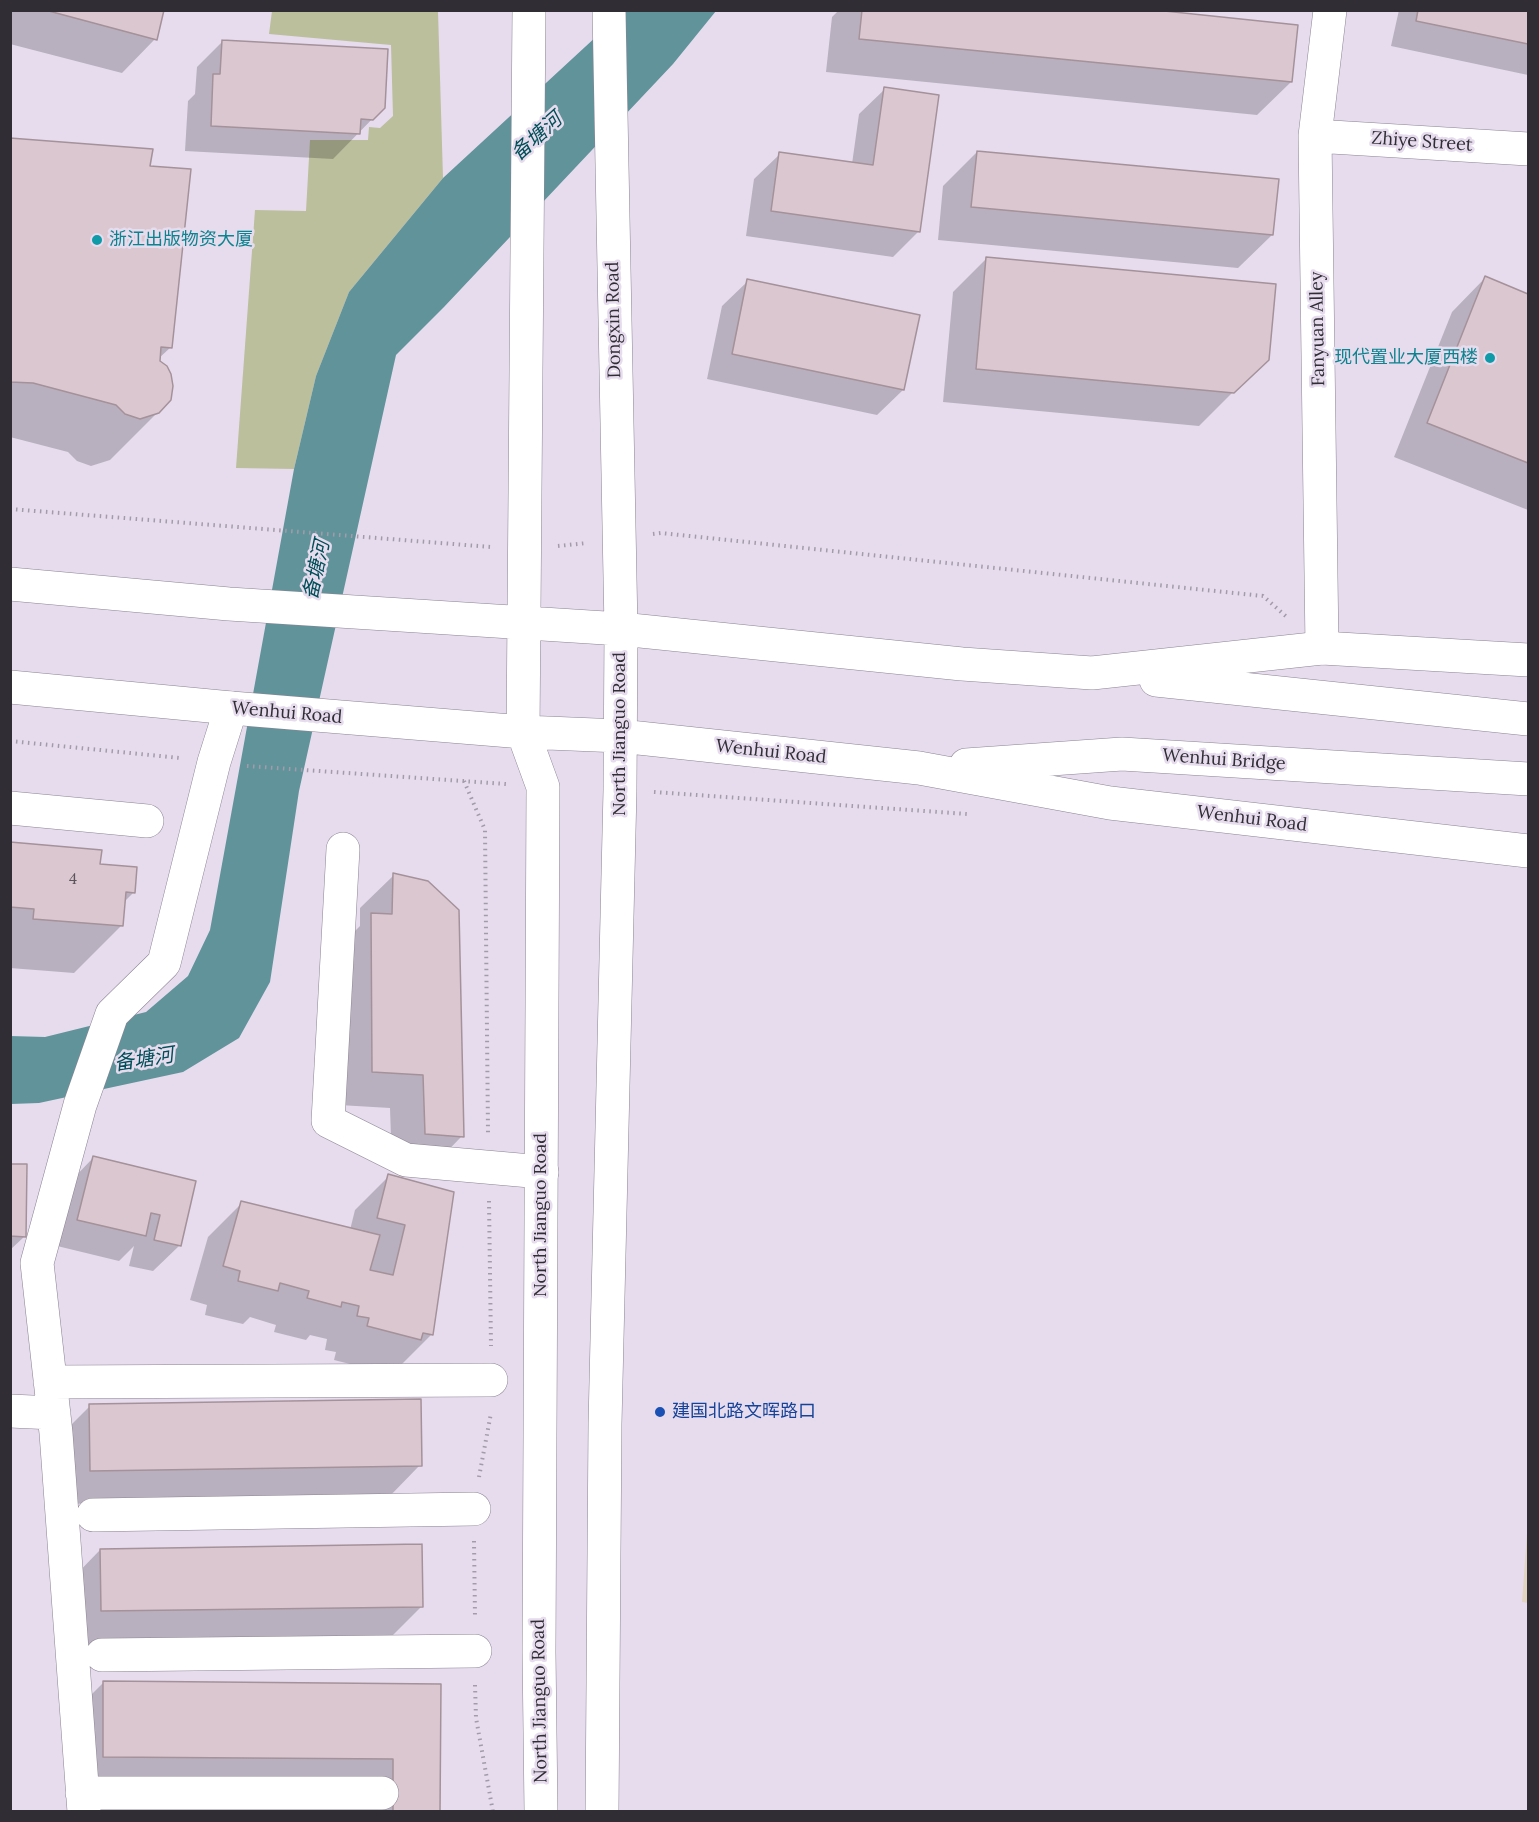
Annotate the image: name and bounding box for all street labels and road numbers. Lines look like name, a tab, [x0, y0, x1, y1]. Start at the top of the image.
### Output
street label: Zhiye Street	[1371, 128, 1473, 156]
street label: Dongxin Road	[602, 261, 626, 379]
street label: Fanyuan Alley	[1306, 271, 1330, 387]
street label: North Jianguo Road	[609, 652, 631, 816]
street label: Wenhui Road	[231, 697, 343, 729]
street label: Wenhui Road	[715, 735, 827, 769]
street label: Wenhui Bridge	[1162, 745, 1286, 775]
street label: Wenhui Road	[1196, 802, 1308, 836]
street label: North Jianguo Road	[530, 1133, 552, 1297]
street label: North Jianguo Road	[528, 1619, 552, 1783]

